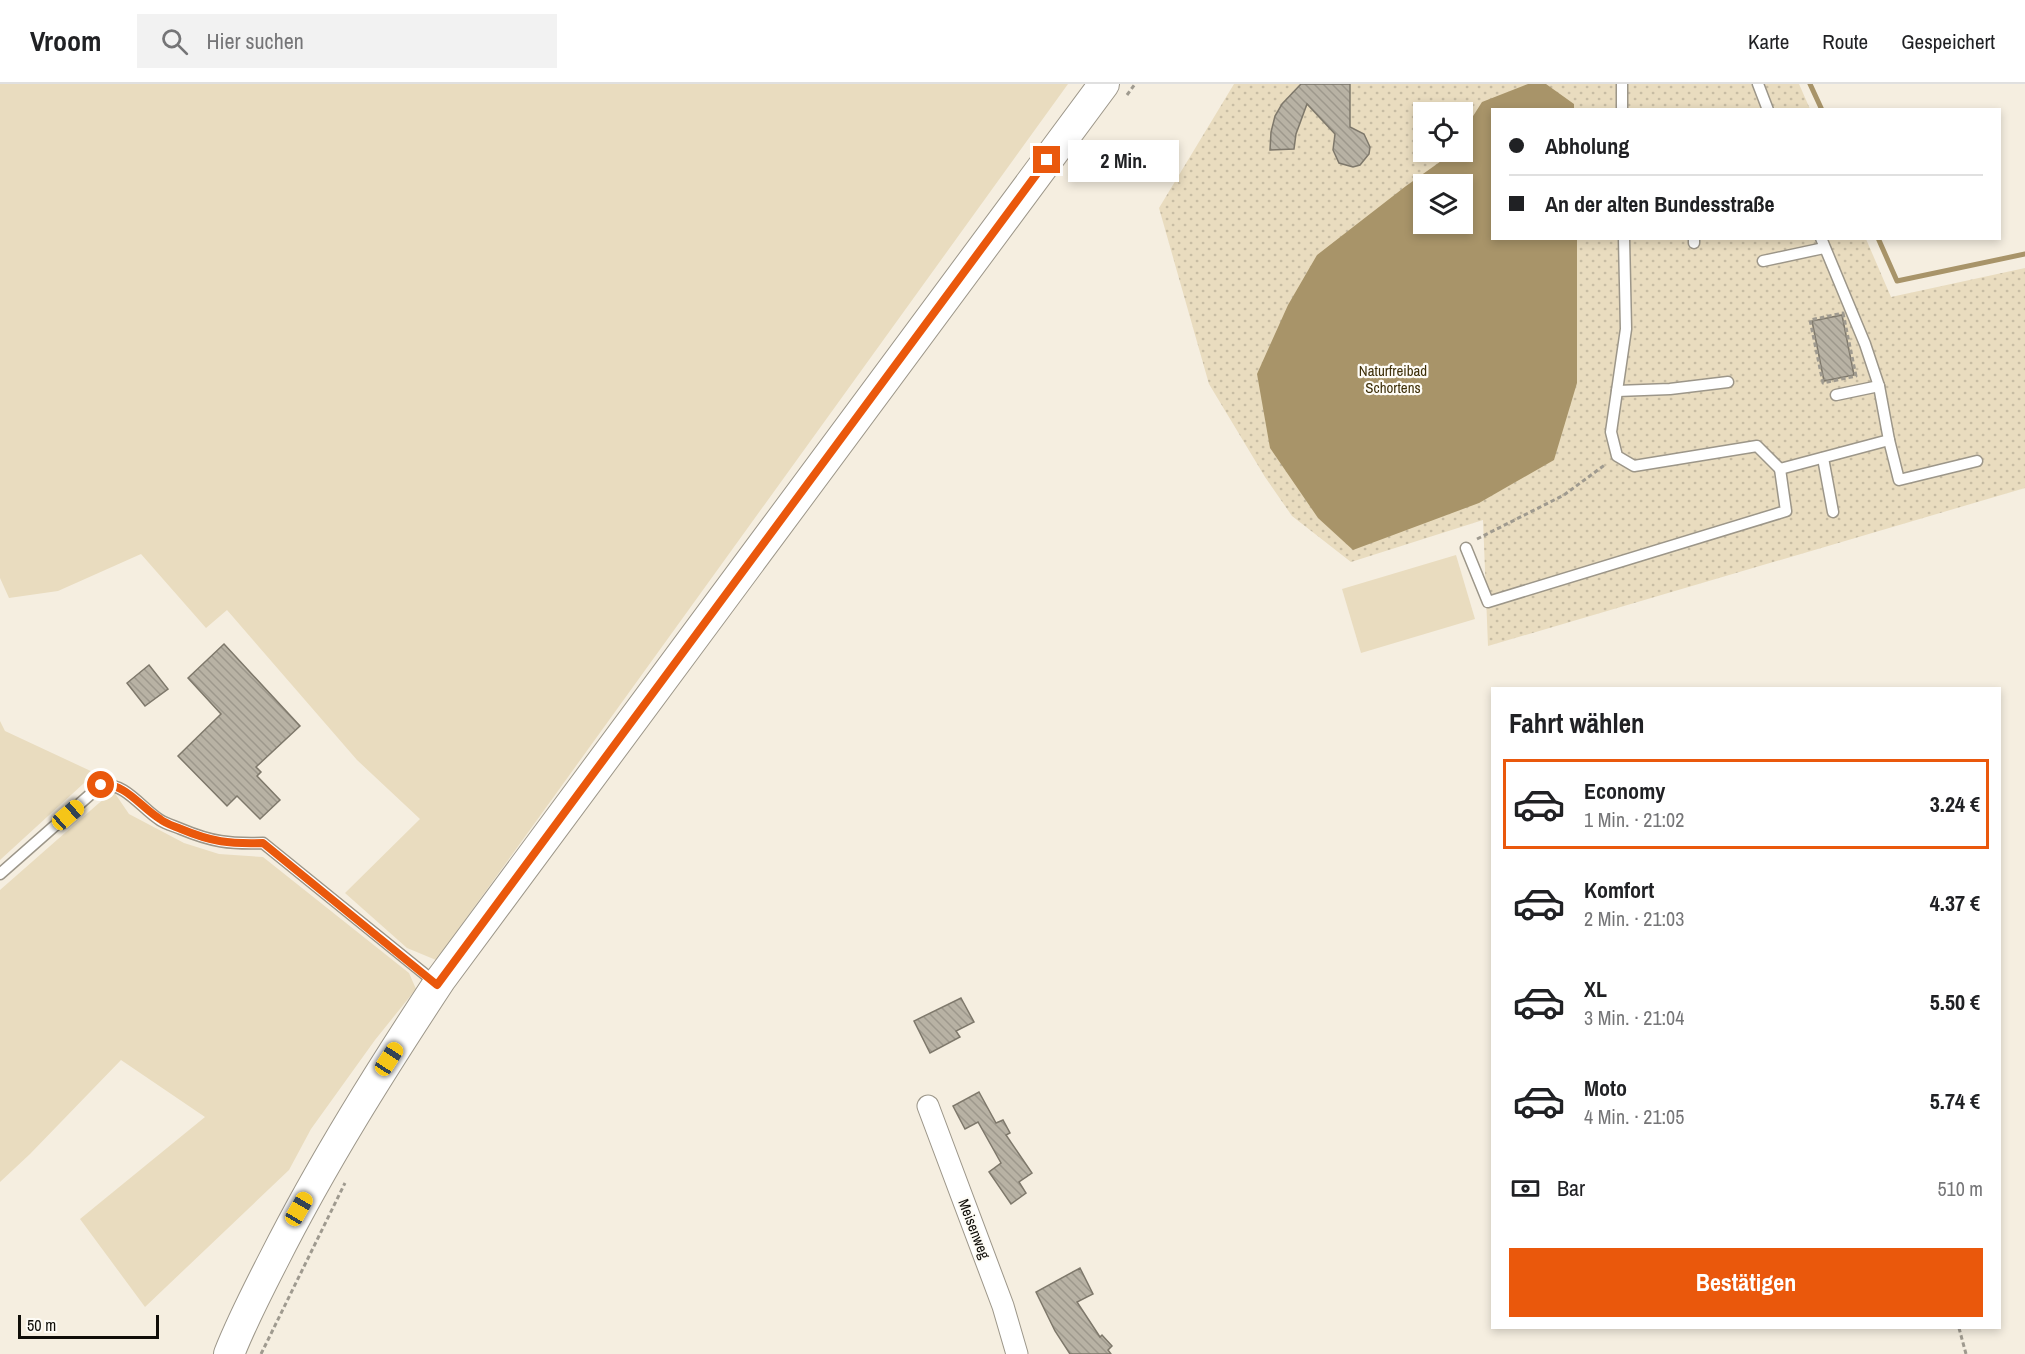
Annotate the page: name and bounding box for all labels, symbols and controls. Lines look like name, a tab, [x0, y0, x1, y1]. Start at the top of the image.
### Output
search box	[137, 14, 557, 68]
text: Vroom	[30, 22, 101, 60]
icon: search	[158, 25, 191, 58]
text: Hier suchen	[206, 26, 304, 56]
text: Karte	[1748, 27, 1789, 56]
text: Route	[1822, 27, 1868, 56]
text: Gespeichert	[1901, 27, 1995, 56]
map controls	[1413, 102, 1473, 234]
button: locate	[1413, 102, 1473, 162]
text: Abholung	[1545, 131, 1629, 161]
callout: 2 Min.	[1068, 139, 1179, 181]
route end	[1033, 146, 1060, 173]
text: 2 Min.	[1100, 147, 1147, 174]
button: layers	[1413, 174, 1473, 234]
text: An der alten Bundesstraße	[1545, 189, 1775, 219]
park label: Naturfreibad Schortens	[1359, 360, 1427, 398]
text: Fahrt wählen	[1509, 705, 1645, 741]
route start	[87, 771, 114, 798]
text: Economy	[1584, 776, 1665, 806]
icon: car	[1512, 777, 1566, 831]
text: 3.24 €	[1930, 789, 1980, 819]
car	[49, 796, 87, 834]
text: 1 Min. · 21:02	[1584, 806, 1684, 833]
text: Komfort	[1584, 875, 1654, 905]
icon: car	[1512, 876, 1566, 930]
text: 4.37 €	[1930, 888, 1980, 918]
text: 2 Min. · 21:03	[1584, 905, 1684, 932]
text: XL	[1584, 974, 1607, 1004]
icon: car	[1512, 975, 1566, 1029]
text: 5.50 €	[1930, 987, 1980, 1017]
text: 3 Min. · 21:04	[1584, 1004, 1684, 1031]
car	[372, 1039, 406, 1079]
text: Moto	[1584, 1073, 1627, 1103]
icon: car	[1512, 1074, 1566, 1128]
text: 5.74 €	[1930, 1086, 1980, 1116]
text: 4 Min. · 21:05	[1584, 1103, 1684, 1130]
icon: cash	[1509, 1172, 1542, 1205]
text: Bar	[1557, 1173, 1585, 1203]
text: 510 m	[1937, 1175, 1983, 1202]
car	[282, 1189, 316, 1229]
street label: Meisenweg	[953, 1196, 996, 1262]
button: Bestätigen	[1509, 1248, 1983, 1317]
scale bar	[18, 1312, 159, 1340]
text: 50 m	[27, 1314, 56, 1336]

